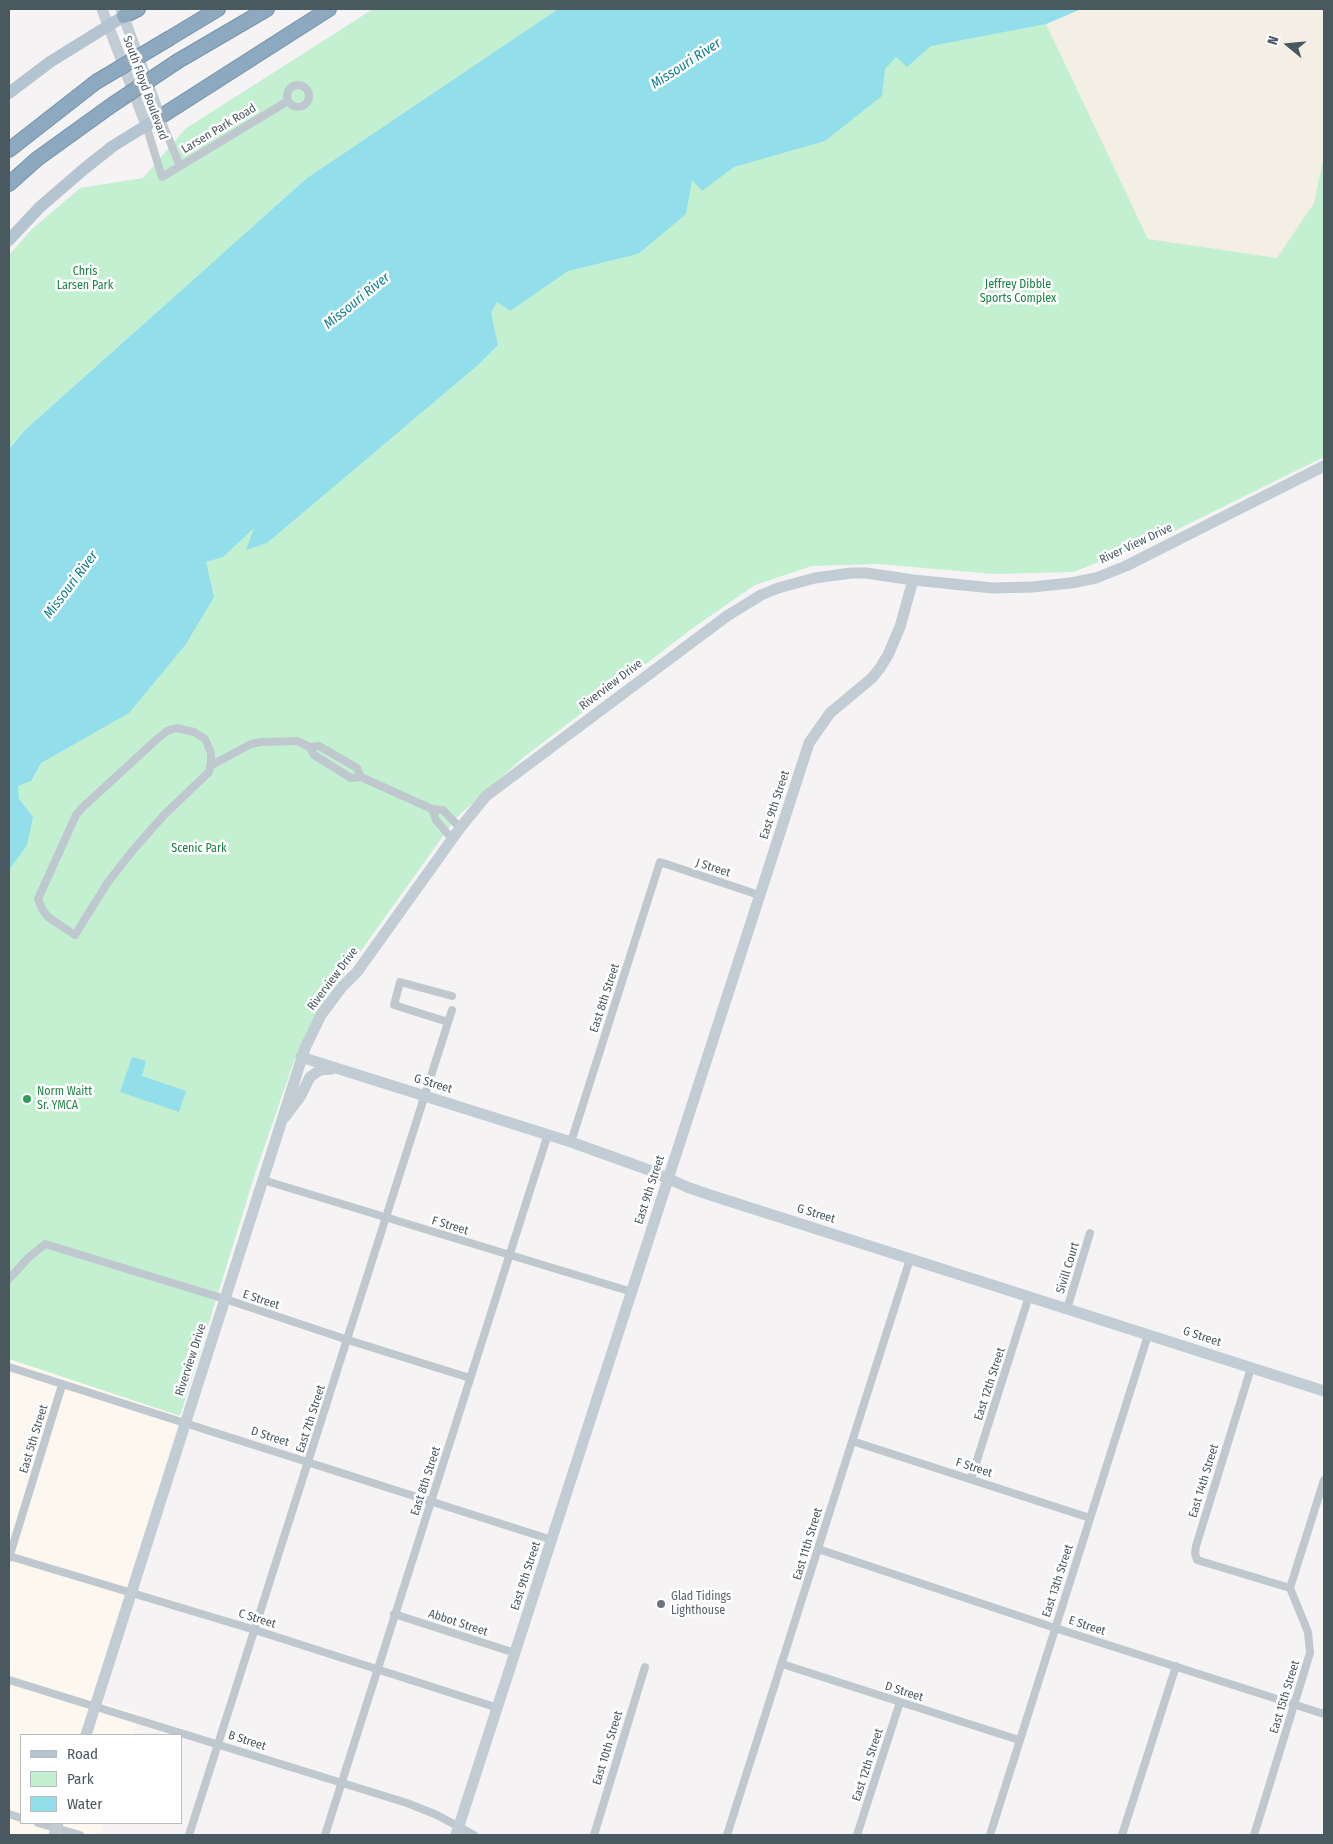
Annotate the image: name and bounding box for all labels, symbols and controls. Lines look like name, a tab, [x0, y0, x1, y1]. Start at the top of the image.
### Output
north arrow	[1263, 20, 1313, 70]
street label: South Floyd Boulevard	[119, 34, 171, 142]
text: N	[1264, 34, 1283, 47]
water label: Missouri River	[648, 35, 724, 93]
street label: Larsen Park Road	[179, 101, 259, 157]
park label: Chris Larsen Park	[57, 265, 113, 293]
water label: Missouri River	[321, 269, 393, 333]
park label: Jeffrey Dibble Sports Complex	[980, 278, 1056, 306]
street label: River View Drive	[1097, 521, 1175, 567]
water label: Missouri River	[40, 548, 102, 622]
street label: Riverview Drive	[577, 657, 645, 713]
street label: East 9th Street	[757, 769, 793, 841]
park label: Scenic Park	[171, 842, 227, 856]
street label: J Street	[694, 856, 732, 880]
street label: Riverview Drive	[305, 945, 361, 1013]
street label: East 8th Street	[587, 962, 623, 1034]
street label: G Street	[412, 1071, 454, 1097]
place label: Norm Waitt Sr. YMCA	[37, 1085, 92, 1113]
marker: Norm Waitt Sr. YMCA	[21, 1093, 33, 1105]
street label: East 9th Street	[632, 1154, 668, 1226]
street label: G Street	[795, 1201, 837, 1227]
street label: F Street	[430, 1214, 470, 1238]
street label: Sivill Court	[1053, 1241, 1083, 1295]
street label: E Street	[241, 1287, 281, 1313]
street label: Riverview Drive	[173, 1322, 209, 1398]
street label: G Street	[1181, 1324, 1223, 1350]
street label: East 12th Street	[971, 1346, 1009, 1422]
street label: East 7th Street	[293, 1383, 329, 1455]
street label: East 5th Street	[17, 1403, 51, 1475]
street label: D Street	[249, 1424, 291, 1450]
street label: East 14th Street	[1186, 1442, 1222, 1520]
street label: East 8th Street	[408, 1445, 444, 1517]
street label: F Street	[954, 1455, 994, 1481]
street label: East 11th Street	[790, 1506, 826, 1582]
street label: East 9th Street	[508, 1540, 544, 1612]
street label: East 13th Street	[1039, 1543, 1077, 1619]
place label: Glad Tidings Lighthouse	[671, 1590, 731, 1618]
marker: Glad Tidings Lighthouse	[655, 1598, 667, 1610]
street label: C Street	[237, 1606, 277, 1632]
street label: Abbot Street	[426, 1607, 490, 1639]
street label: E Street	[1067, 1613, 1107, 1639]
street label: East 15th Street	[1267, 1659, 1303, 1735]
street label: D Street	[883, 1679, 925, 1705]
street label: East 10th Street	[590, 1709, 626, 1787]
street label: East 12th Street	[849, 1727, 887, 1803]
street label: B Street	[226, 1728, 268, 1754]
legend	[20, 1734, 182, 1824]
text: Road	[67, 1745, 98, 1763]
text: Park	[67, 1770, 94, 1788]
text: Water	[67, 1795, 102, 1813]

